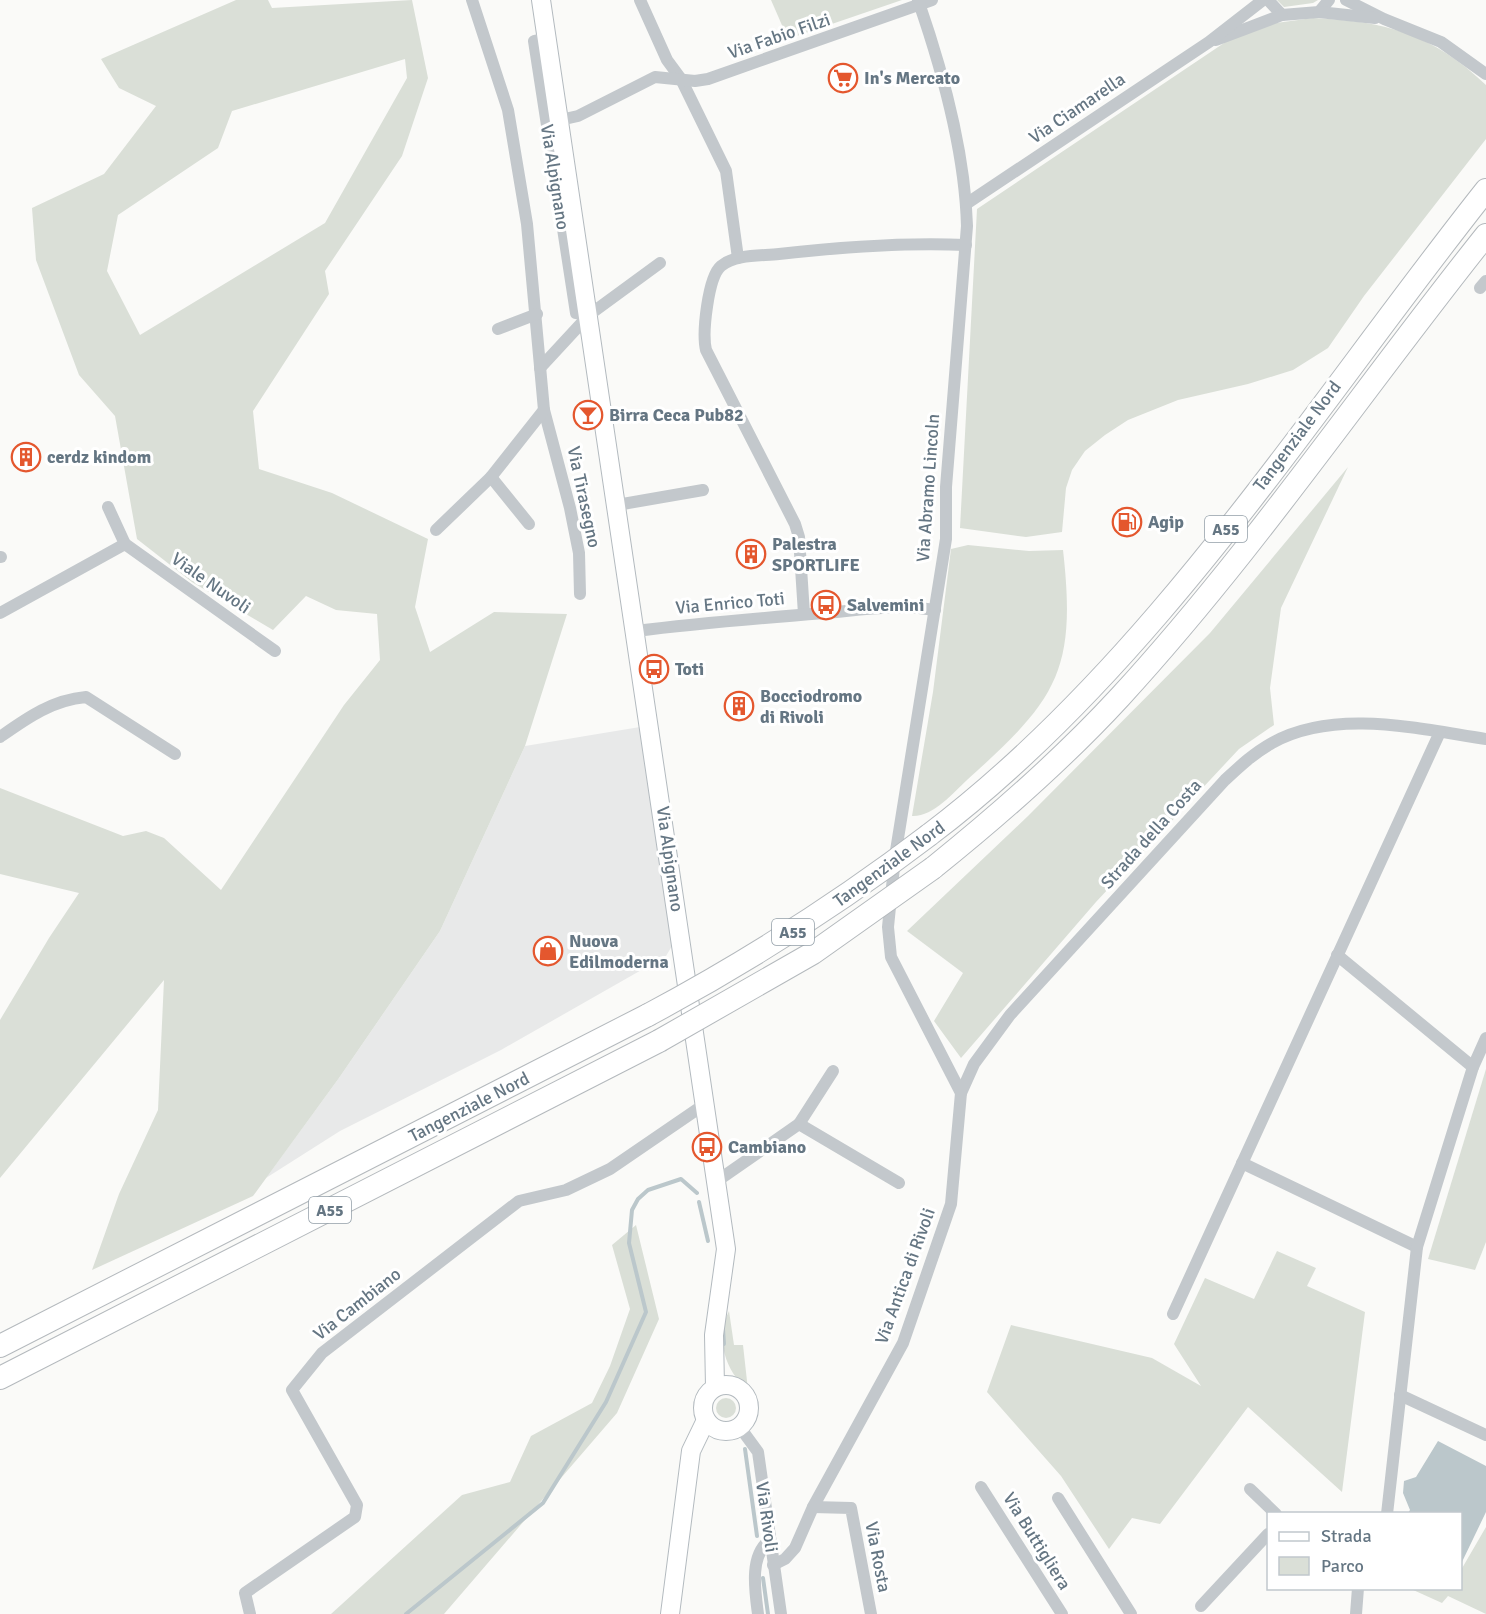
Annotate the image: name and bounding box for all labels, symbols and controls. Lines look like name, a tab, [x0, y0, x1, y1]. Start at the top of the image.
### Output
street label: Via Fabio Filzi	[725, 8, 833, 64]
supermarket icon: In's Mercato	[827, 62, 859, 94]
place label: In's Mercato	[864, 67, 960, 89]
street label: Via Ciamarella	[1025, 68, 1129, 148]
street label: Via Alpignano	[536, 123, 574, 231]
street label: Tangenziale Nord	[1248, 376, 1346, 496]
bar icon: Birra Ceca Pub82	[572, 399, 604, 431]
place label: Birra Ceca Pub82	[609, 404, 744, 426]
street label: Via Abramo Lincoln	[912, 413, 944, 563]
building icon: cerdz kindom	[10, 441, 42, 473]
street label: Via Tirasegno	[563, 444, 605, 550]
place label: cerdz kindom	[47, 446, 151, 468]
fuel station icon: Agip	[1111, 506, 1143, 538]
place label: Agip	[1148, 511, 1184, 533]
road number: A55	[1205, 516, 1247, 542]
place label: Palestra SPORTLIFE	[772, 533, 860, 576]
building icon: Palestra SPORTLIFE	[735, 538, 767, 570]
street label: Viale Nuvoli	[167, 548, 255, 618]
street label: Via Enrico Toti	[674, 587, 786, 619]
bus stop icon: Salvemini	[810, 589, 842, 621]
place label: Salvemini	[847, 594, 924, 616]
bus stop icon: Toti	[638, 653, 670, 685]
place label: Toti	[675, 658, 704, 680]
place label: Bocciodromo di Rivoli	[760, 685, 862, 728]
building icon: Bocciodromo di Rivoli	[723, 690, 755, 722]
street label: Strada della Costa	[1096, 775, 1206, 893]
street label: Via Alpignano	[652, 805, 688, 913]
street label: Tangenziale Nord	[829, 816, 949, 912]
road number: A55	[772, 919, 814, 945]
place label: Nuova Edilmoderna	[569, 930, 669, 973]
shop icon: Nuova Edilmoderna	[532, 935, 564, 967]
street label: Tangenziale Nord	[405, 1067, 533, 1147]
bus stop icon: Cambiano	[691, 1131, 723, 1163]
place label: Cambiano	[728, 1136, 806, 1158]
road number: A55	[309, 1197, 351, 1223]
street label: Via Antica di Rivoli	[870, 1205, 940, 1347]
street label: Via Cambiano	[309, 1263, 405, 1345]
street label: Via Rivoli	[751, 1480, 783, 1554]
street label: Via Buttigliera	[998, 1488, 1076, 1594]
legend	[1267, 1512, 1462, 1590]
street label: Via Rosta	[860, 1520, 896, 1594]
text: Strada	[1321, 1525, 1372, 1547]
text: Parco	[1321, 1555, 1364, 1577]

